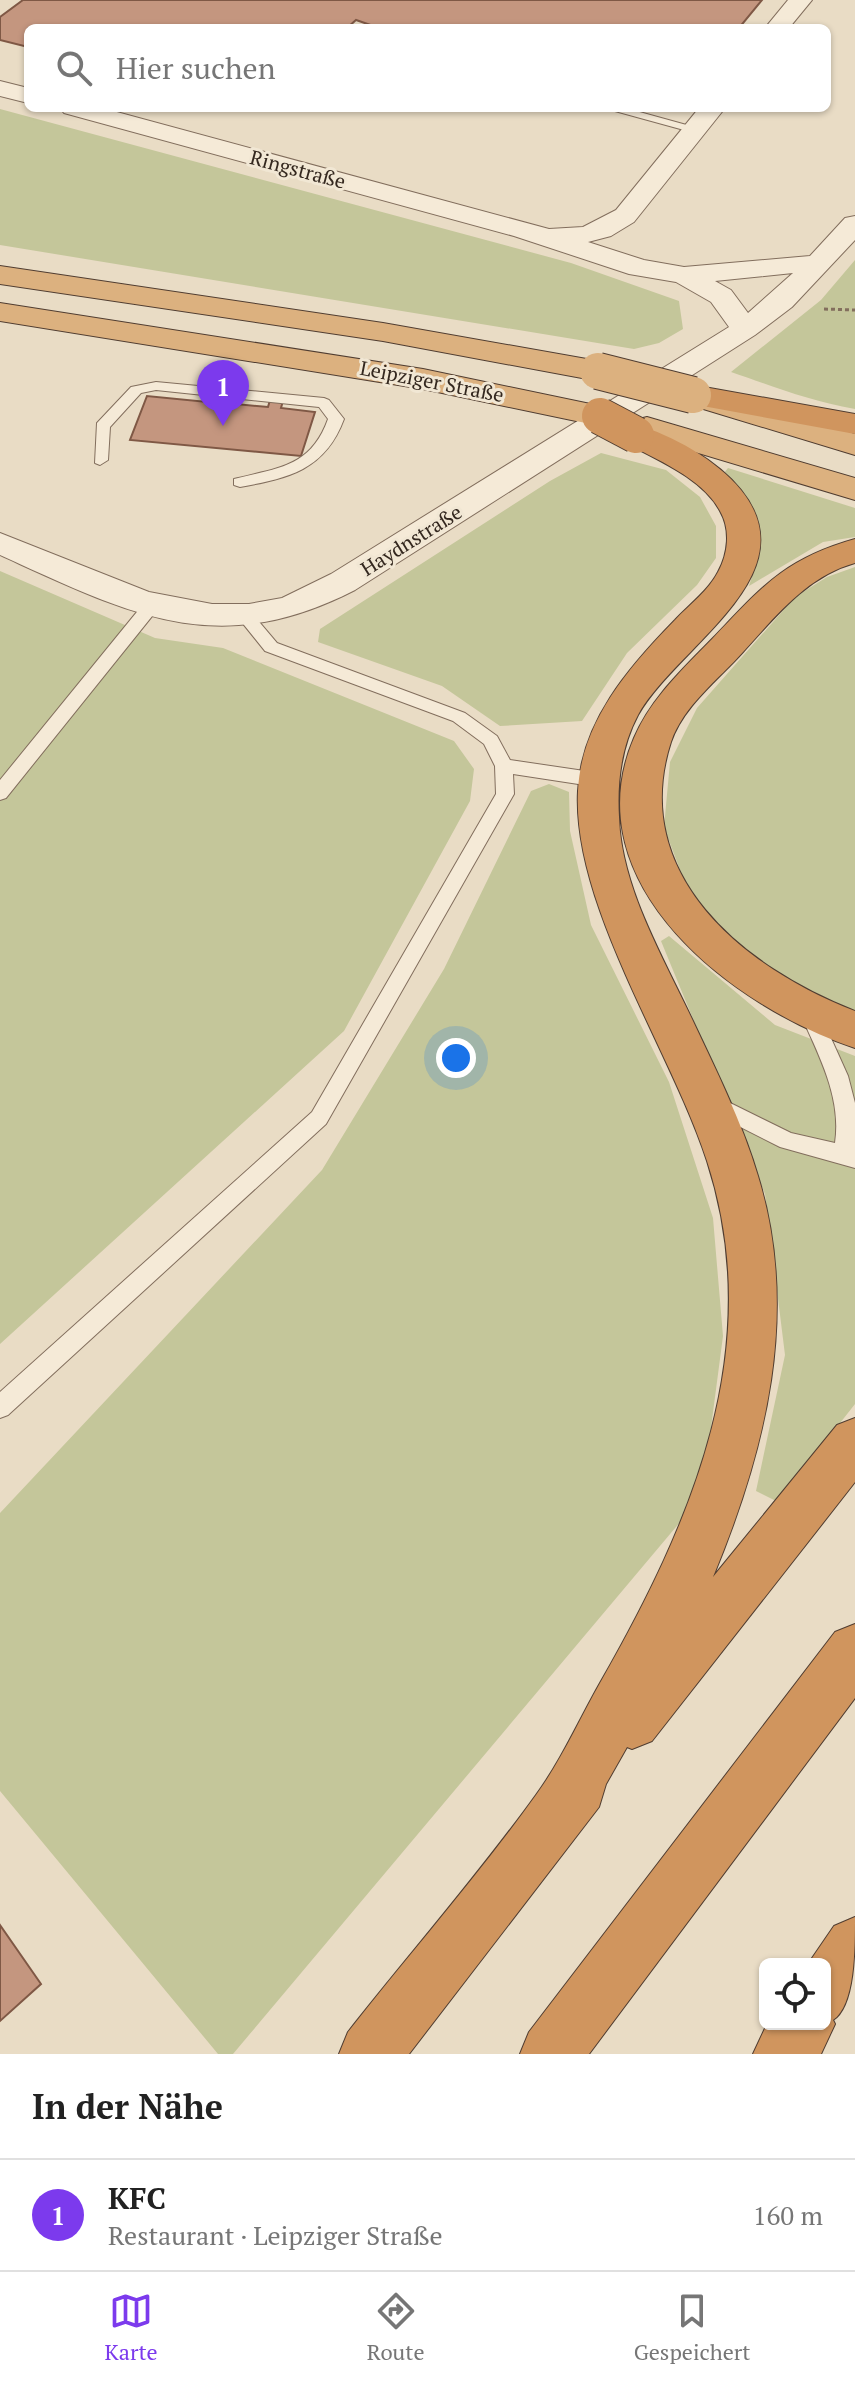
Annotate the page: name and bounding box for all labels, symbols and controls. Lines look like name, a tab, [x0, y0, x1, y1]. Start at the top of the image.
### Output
search box	[24, 24, 831, 112]
icon: search	[52, 46, 96, 90]
text: Hier suchen	[116, 48, 275, 88]
street label: Ringstraße	[247, 143, 349, 195]
street label: Leipziger Straße	[358, 354, 506, 408]
pin: 1	[197, 360, 249, 426]
street label: Haydnstraße	[355, 498, 467, 582]
your location	[436, 1038, 476, 1078]
map controls	[759, 1958, 831, 2030]
button: locate	[759, 1958, 831, 2030]
text: In der Nähe	[32, 2084, 223, 2129]
text: KFC	[108, 2178, 166, 2218]
text: 1	[51, 2198, 65, 2232]
text: 160 m	[753, 2198, 823, 2232]
text: Restaurant · Leipziger Straße	[108, 2218, 443, 2252]
tab: Karte	[105, 2289, 158, 2366]
tab: Route	[367, 2289, 424, 2366]
tab: Gespeichert	[634, 2289, 750, 2366]

